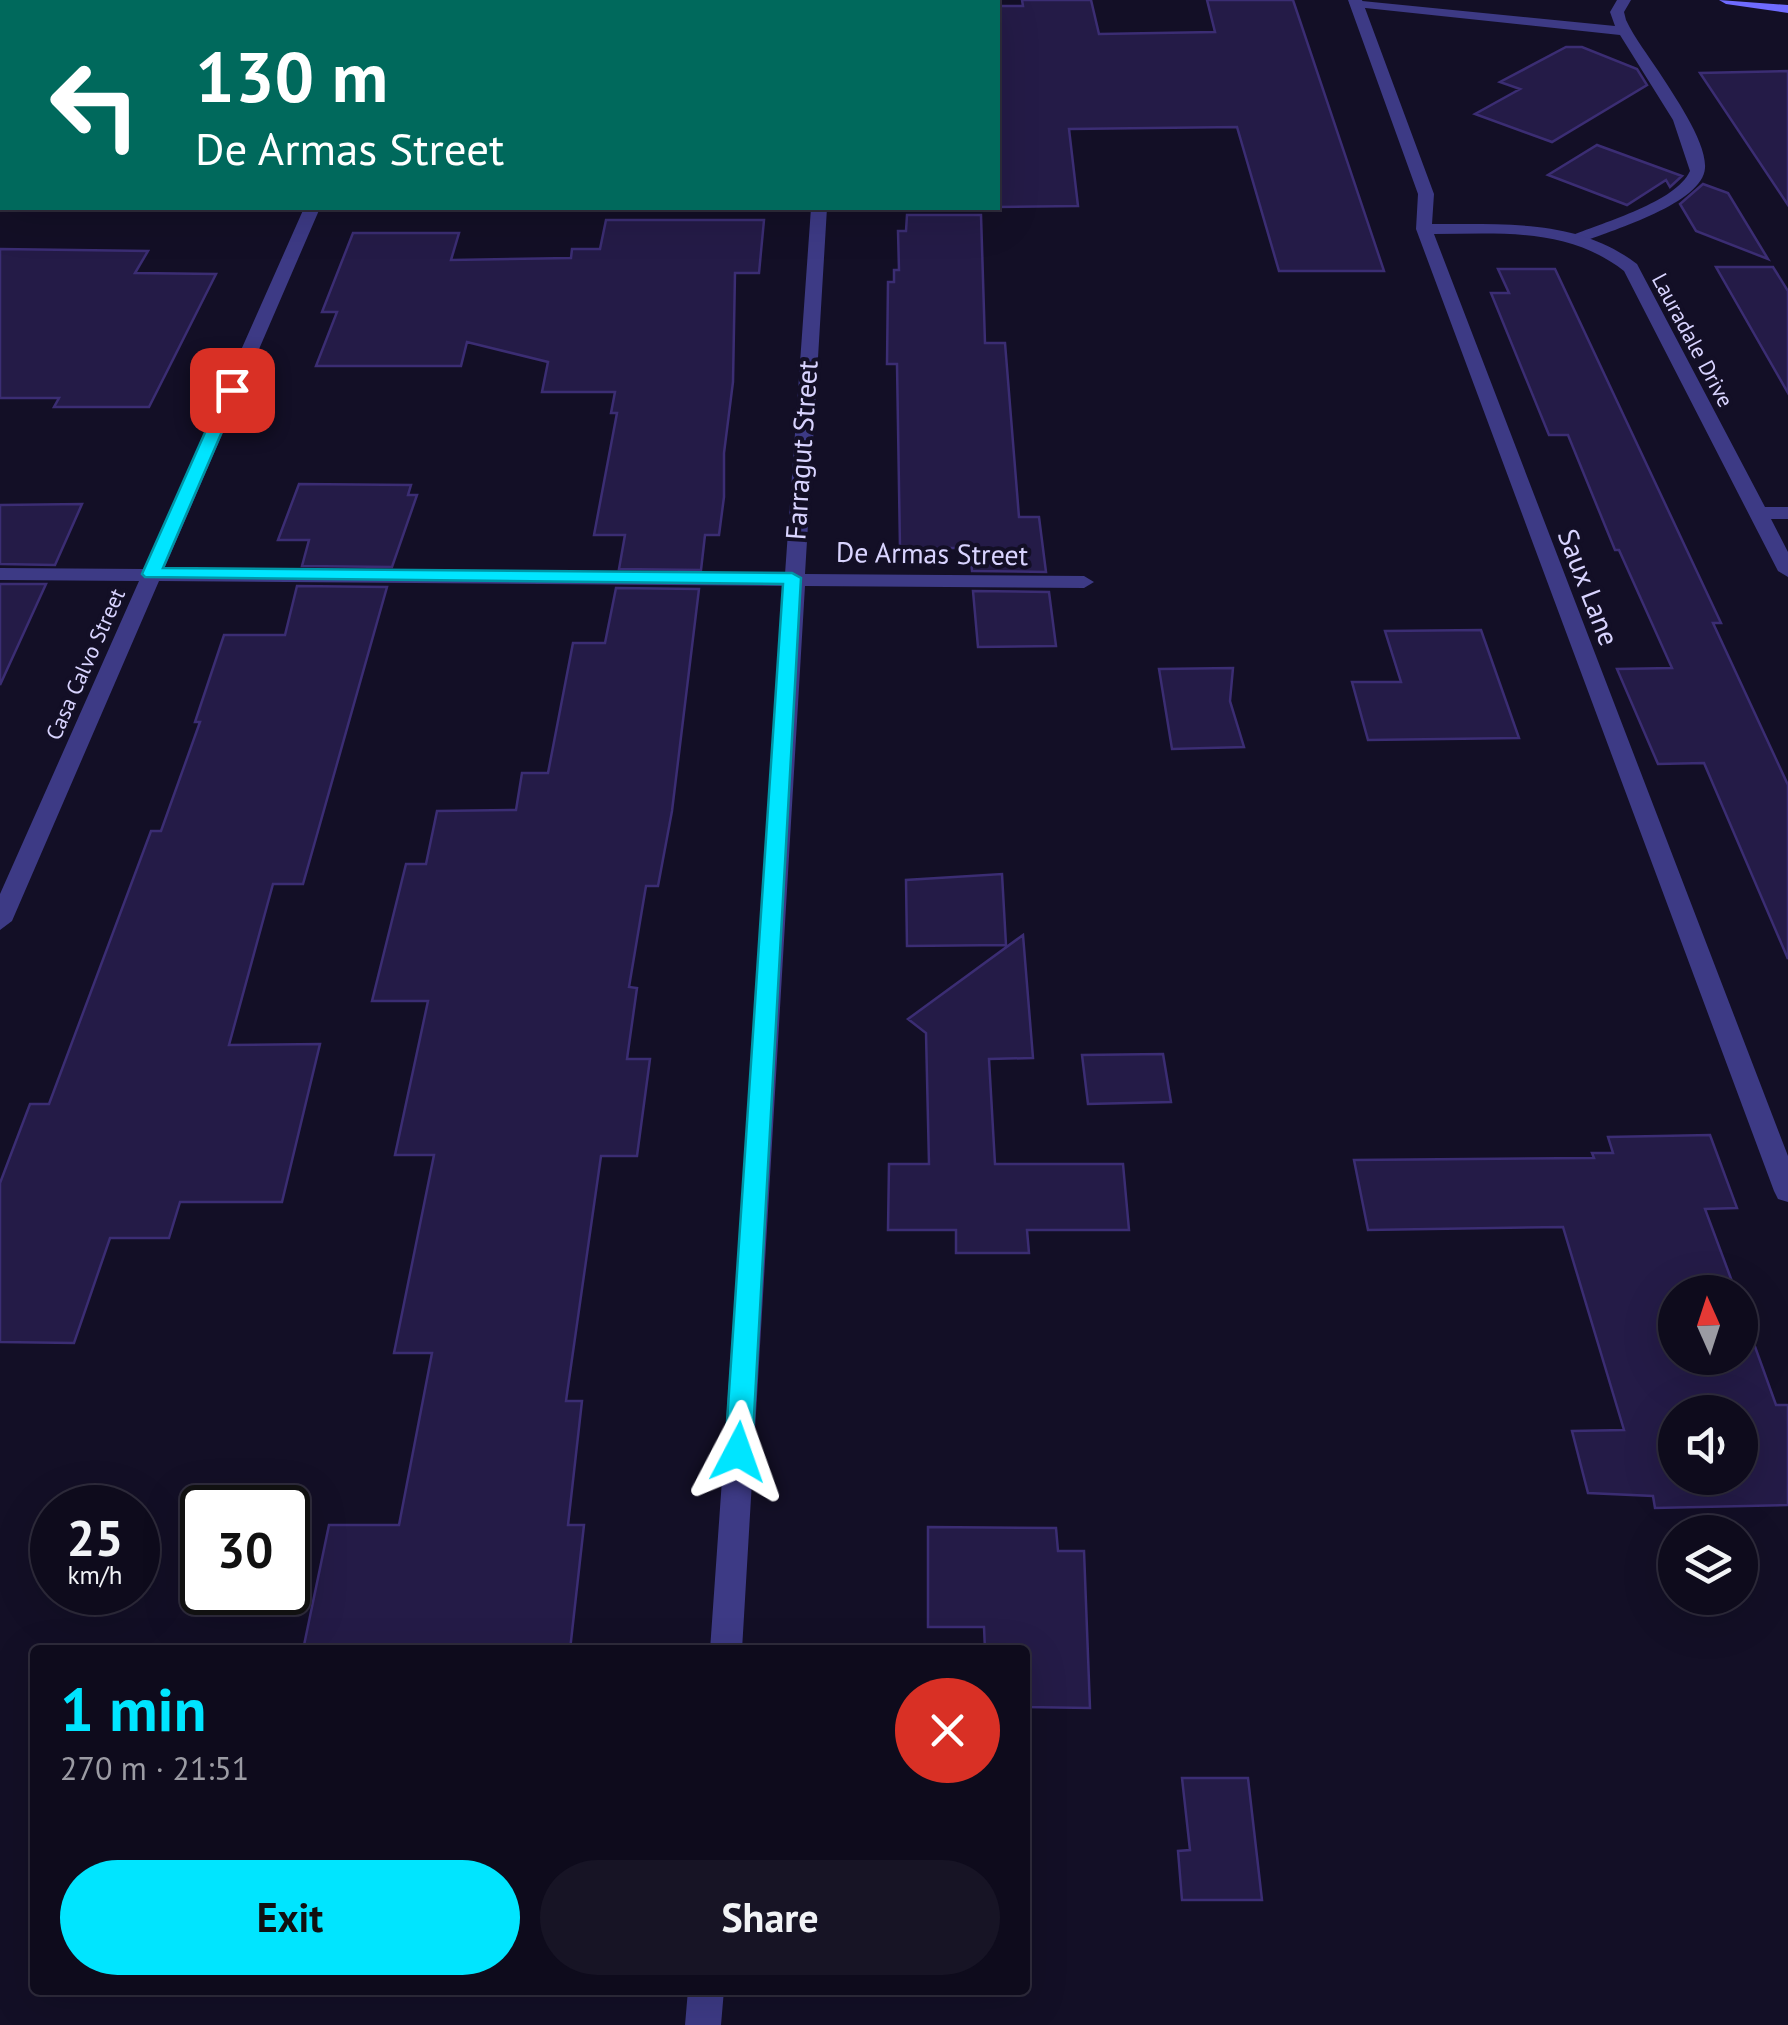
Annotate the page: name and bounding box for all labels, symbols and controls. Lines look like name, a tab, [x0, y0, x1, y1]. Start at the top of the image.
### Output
text: 130 m	[195, 31, 388, 121]
icon: left	[30, 40, 160, 170]
text: De Armas Street	[195, 119, 504, 177]
street label: Lauradale Drive	[1646, 268, 1740, 412]
pin	[190, 348, 275, 433]
street label: Farragut Street	[776, 358, 826, 541]
icon: arrive	[205, 363, 260, 418]
street label: Saux Lane	[1550, 523, 1628, 651]
street label: De Armas Street	[835, 533, 1029, 573]
street label: Casa Calvo Street	[39, 583, 131, 744]
north arrow	[1658, 1275, 1758, 1375]
map controls	[1658, 1275, 1758, 1615]
button: sound	[1658, 1395, 1758, 1495]
position arrow	[686, 1400, 790, 1504]
speed limit sign: 30	[180, 1485, 310, 1615]
text: 25	[67, 1505, 123, 1570]
button: layers	[1658, 1515, 1758, 1615]
text: km/h	[68, 1559, 122, 1591]
text: 1 min	[60, 1670, 206, 1748]
button: close	[895, 1678, 1000, 1783]
text: 270 m · 21:51	[60, 1747, 249, 1789]
button: Exit	[60, 1860, 520, 1975]
button: Share	[540, 1860, 1000, 1975]

